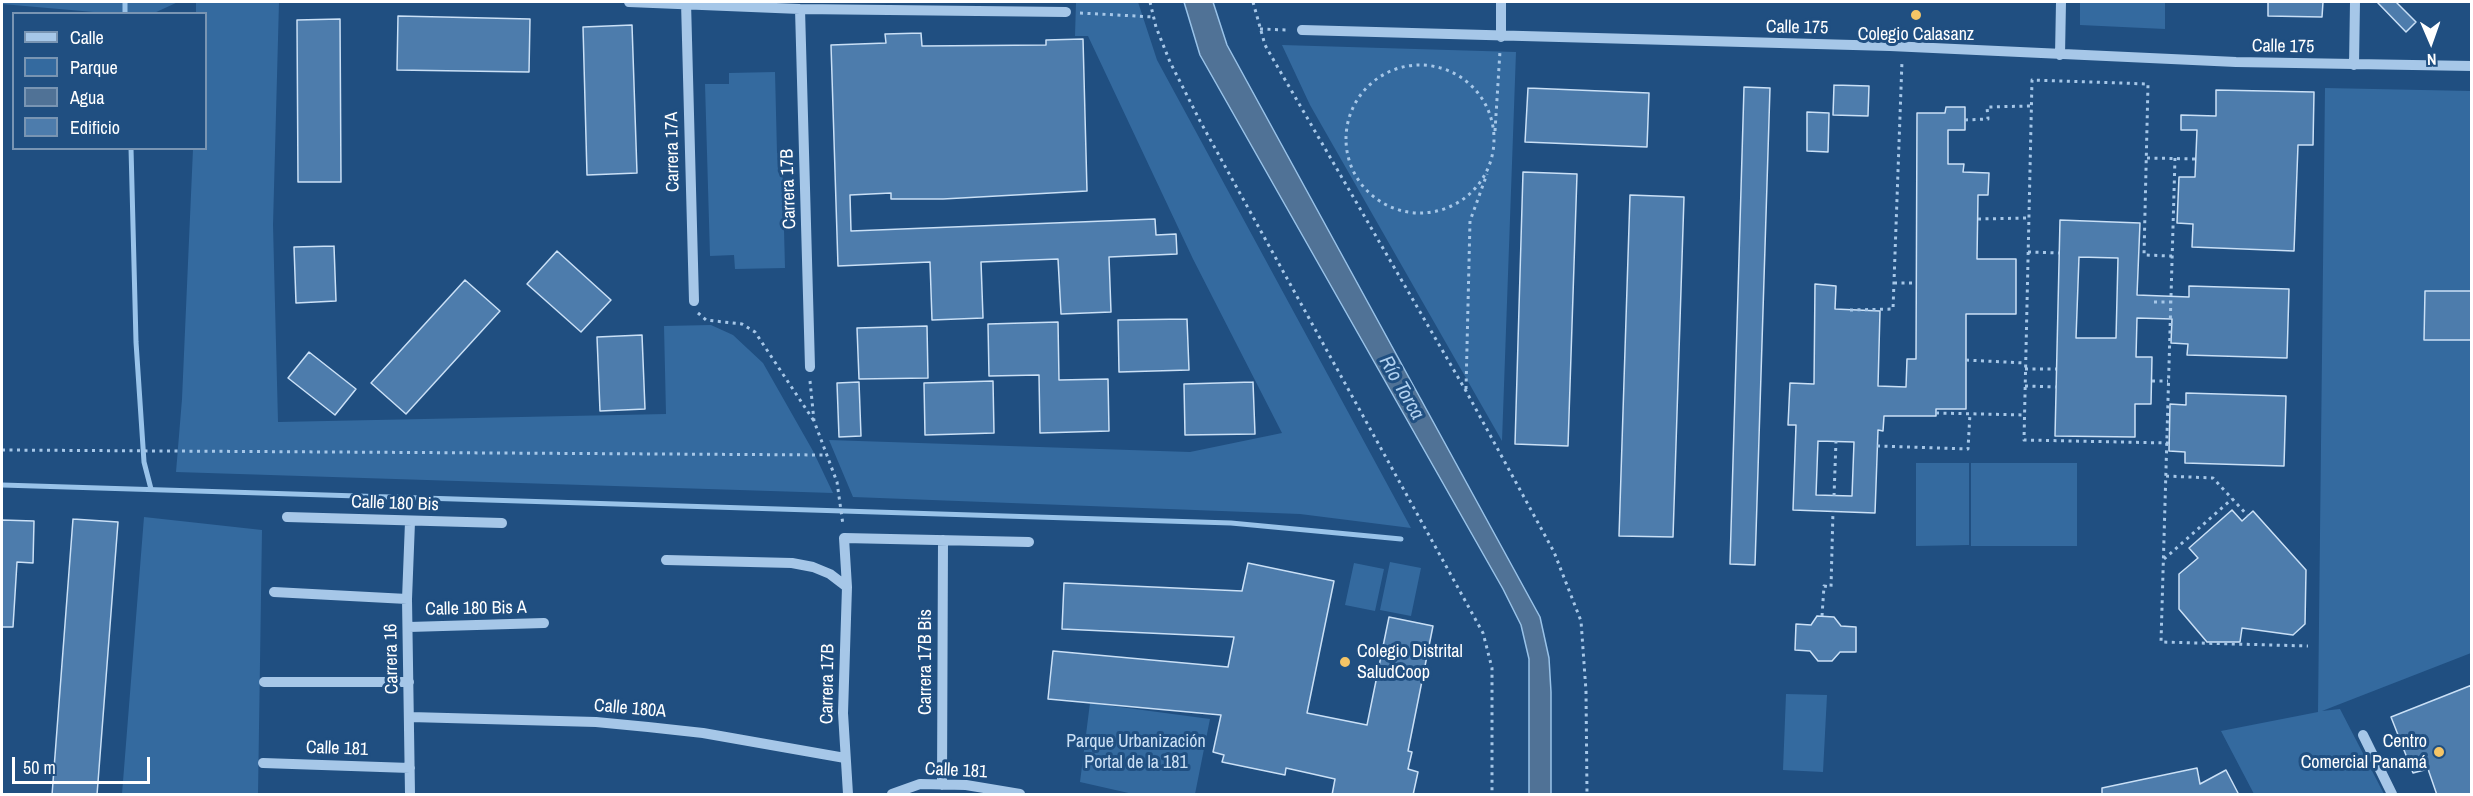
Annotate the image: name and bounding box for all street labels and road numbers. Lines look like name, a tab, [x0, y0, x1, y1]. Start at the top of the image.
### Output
street label: Calle 175	[1766, 17, 1828, 39]
street label: Calle 175	[2252, 36, 2314, 58]
street label: Carrera 17A	[662, 112, 684, 192]
street label: Carrera 17B	[777, 148, 801, 230]
street label: Calle 180 Bis	[351, 492, 439, 516]
street label: Calle 180 Bis A	[425, 597, 527, 621]
street label: Carrera 17B Bis	[915, 609, 937, 715]
street label: Carrera 16	[381, 624, 403, 694]
street label: Carrera 17B	[817, 644, 839, 724]
street label: Calle 180A	[593, 695, 667, 723]
street label: Calle 181	[305, 737, 369, 761]
street label: Calle 181	[924, 759, 988, 783]

